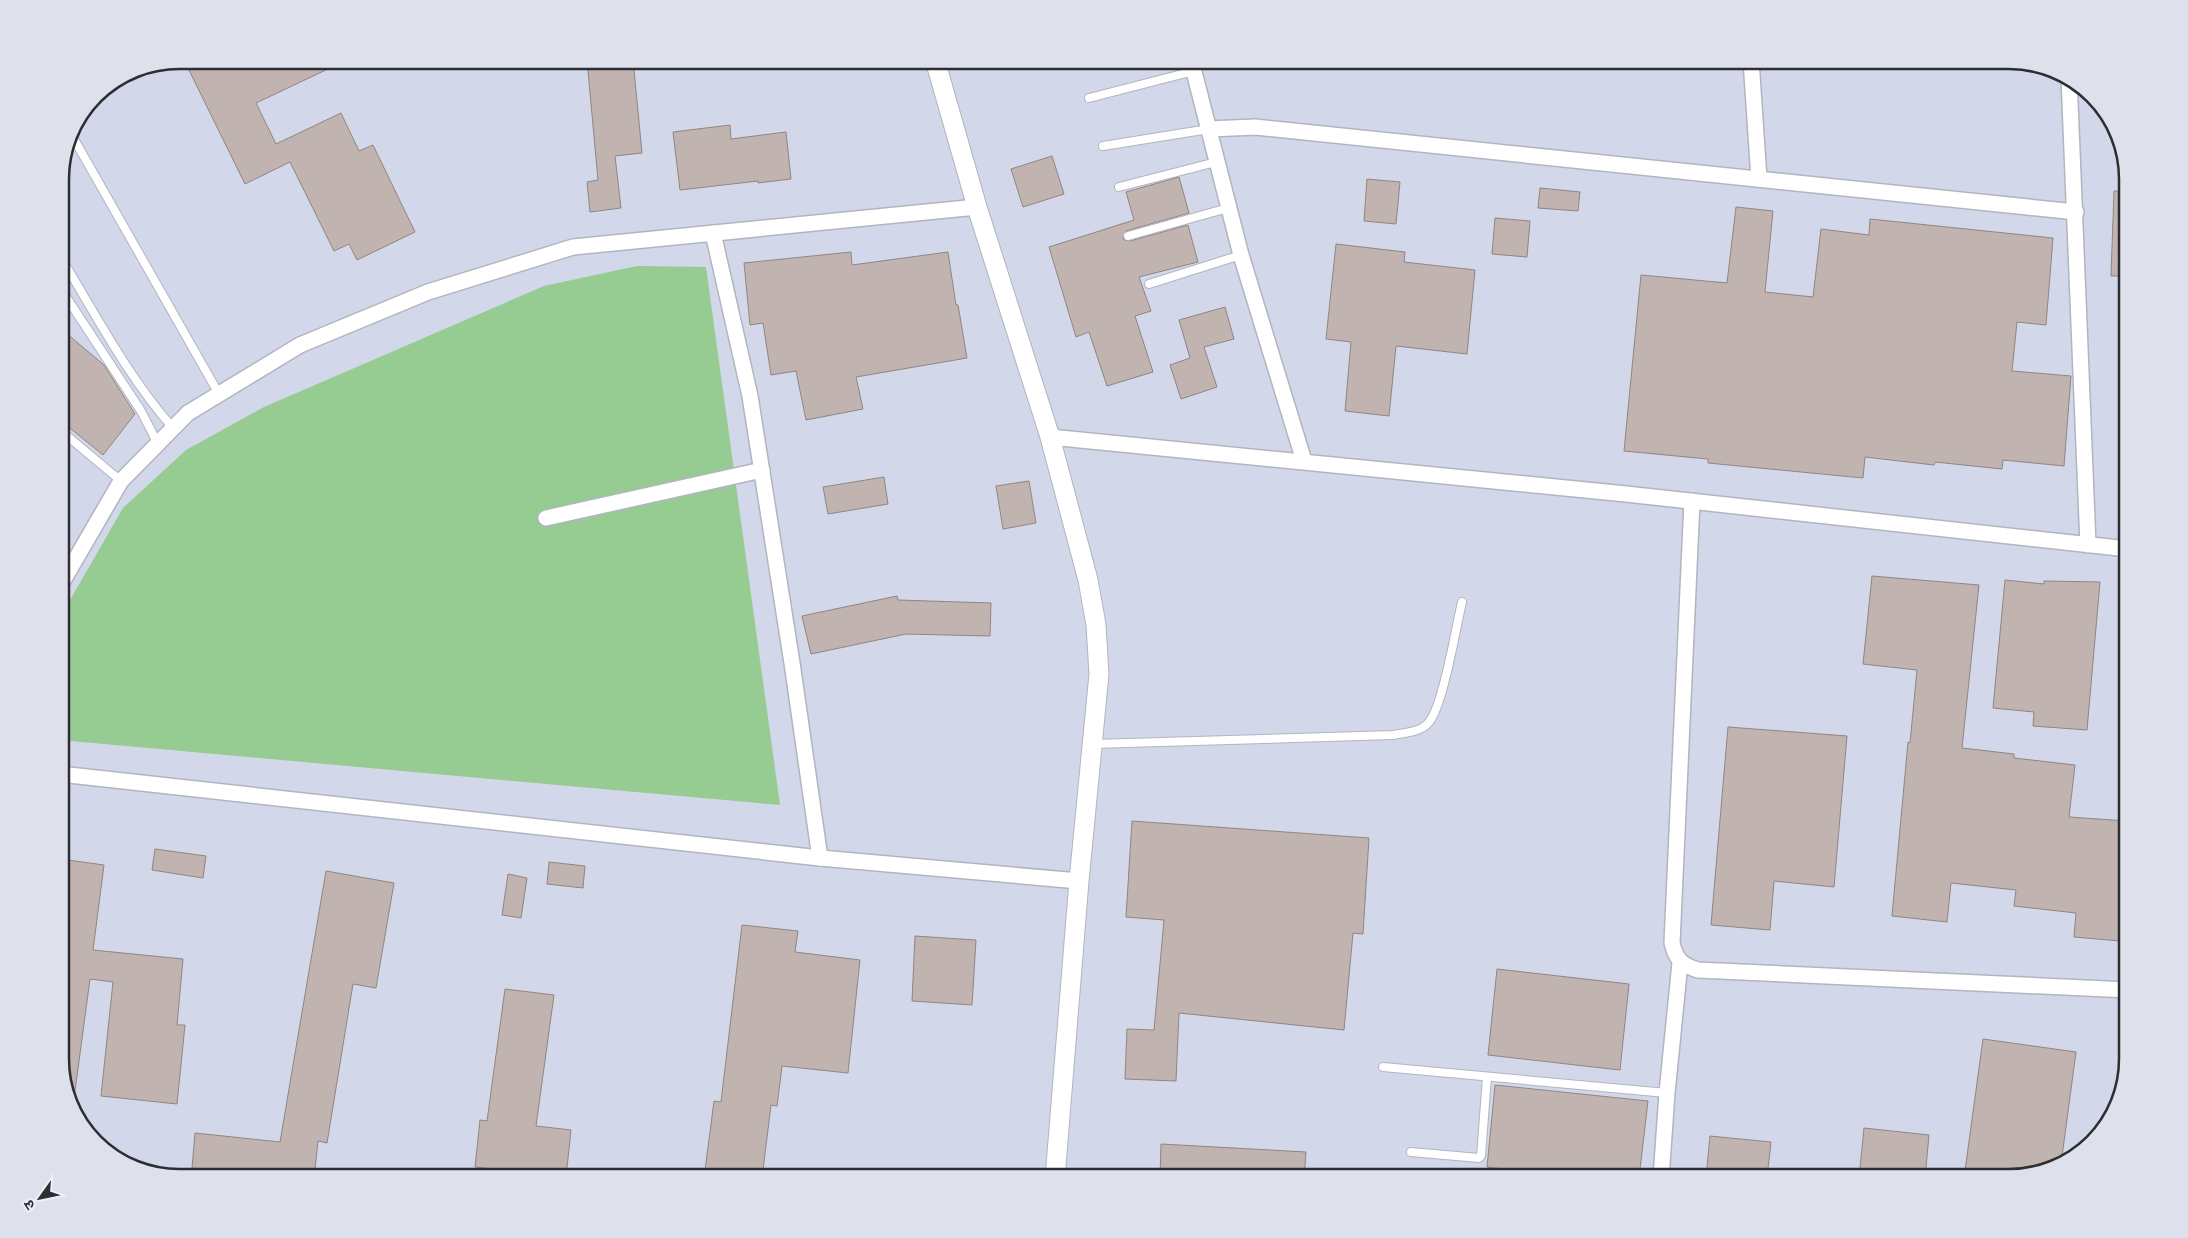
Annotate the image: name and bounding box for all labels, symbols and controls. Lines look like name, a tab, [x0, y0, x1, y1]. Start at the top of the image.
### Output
north arrow	[15, 1173, 65, 1223]
text: उ	[17, 1196, 40, 1215]

